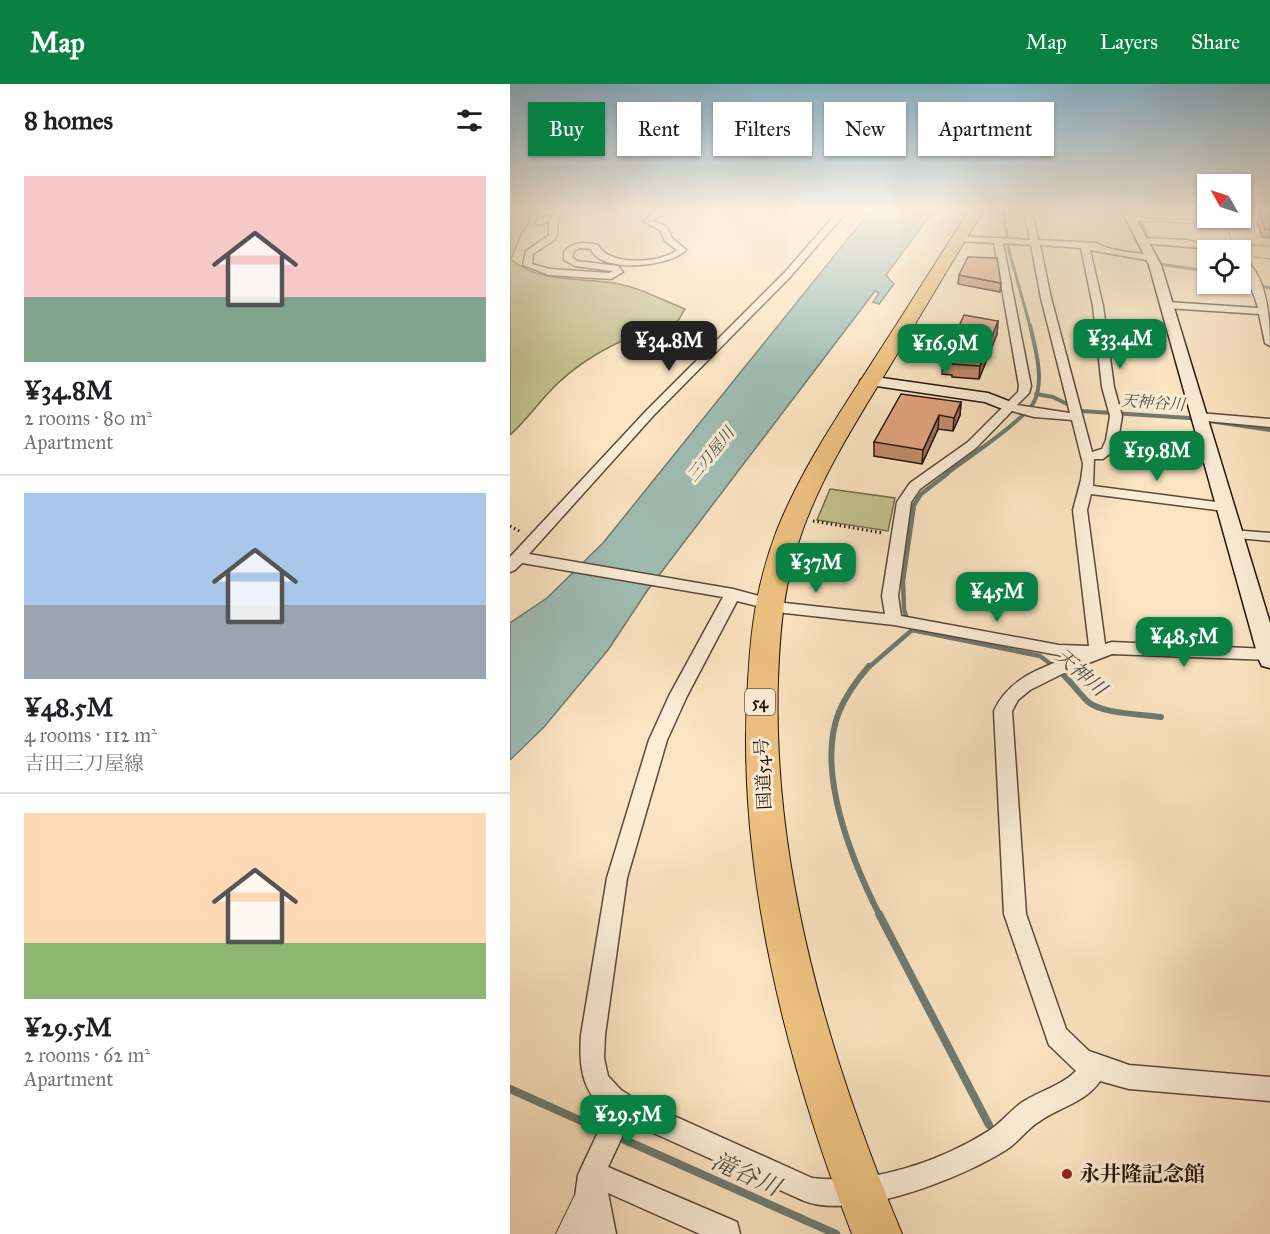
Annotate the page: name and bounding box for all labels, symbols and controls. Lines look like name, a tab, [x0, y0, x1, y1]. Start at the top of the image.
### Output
text: Map	[30, 25, 85, 60]
text: Map	[1026, 29, 1067, 55]
text: Layers	[1100, 29, 1158, 55]
text: Share	[1191, 29, 1240, 55]
chip: Buy	[528, 102, 605, 156]
chip: Rent	[617, 102, 701, 156]
chip: Filters	[713, 102, 812, 156]
chip: New	[824, 102, 906, 156]
chip: Apartment	[918, 102, 1054, 156]
text: 8 homes	[24, 104, 113, 136]
icon: filters	[453, 104, 486, 137]
north arrow	[1197, 174, 1251, 228]
map controls	[1197, 174, 1251, 294]
icon: home	[201, 215, 309, 323]
button: locate	[1197, 240, 1251, 294]
pin: ¥33.4M	[1071, 319, 1169, 370]
pin: ¥34.8M	[620, 321, 718, 372]
pin: ¥16.9M	[896, 324, 994, 375]
text: ¥33.4M	[1087, 326, 1153, 350]
text: ¥34.8M	[635, 328, 703, 352]
text: ¥16.9M	[912, 331, 978, 355]
text: ¥34.8M	[24, 374, 113, 406]
water label: 天神谷川	[1120, 391, 1188, 414]
text: 2 rooms · 80 m²	[24, 406, 152, 430]
water label: 三刀屋川	[683, 422, 739, 485]
text: Apartment	[24, 430, 113, 454]
pin: ¥19.8M	[1108, 431, 1206, 482]
text: ¥19.8M	[1123, 438, 1191, 462]
icon: home	[201, 532, 309, 640]
pin: ¥37M	[780, 543, 852, 594]
text: ¥37M	[790, 550, 842, 574]
pin: ¥45M	[961, 572, 1033, 623]
text: ¥45M	[970, 579, 1024, 603]
pin: ¥48.5M	[1135, 617, 1233, 668]
text: ¥48.5M	[1150, 624, 1218, 648]
water label: 天神川	[1050, 643, 1113, 702]
road number: 54	[745, 689, 775, 715]
text: ¥48.5M	[24, 691, 113, 723]
text: 4 rooms · 112 m²	[24, 723, 157, 747]
street label: 国道54号	[750, 738, 776, 810]
text: 吉田三刀屋線	[24, 751, 144, 775]
icon: home	[201, 852, 309, 960]
text: ¥29.5M	[24, 1011, 112, 1043]
text: 2 rooms · 62 m²	[24, 1043, 150, 1067]
text: Apartment	[24, 1067, 113, 1091]
pin: ¥29.5M	[579, 1095, 677, 1146]
text: ¥29.5M	[594, 1102, 662, 1126]
water label: 滝谷川	[707, 1146, 788, 1204]
place label: 永井隆記念館	[1079, 1161, 1205, 1187]
marker: 永井隆記念館	[1060, 1167, 1074, 1181]

